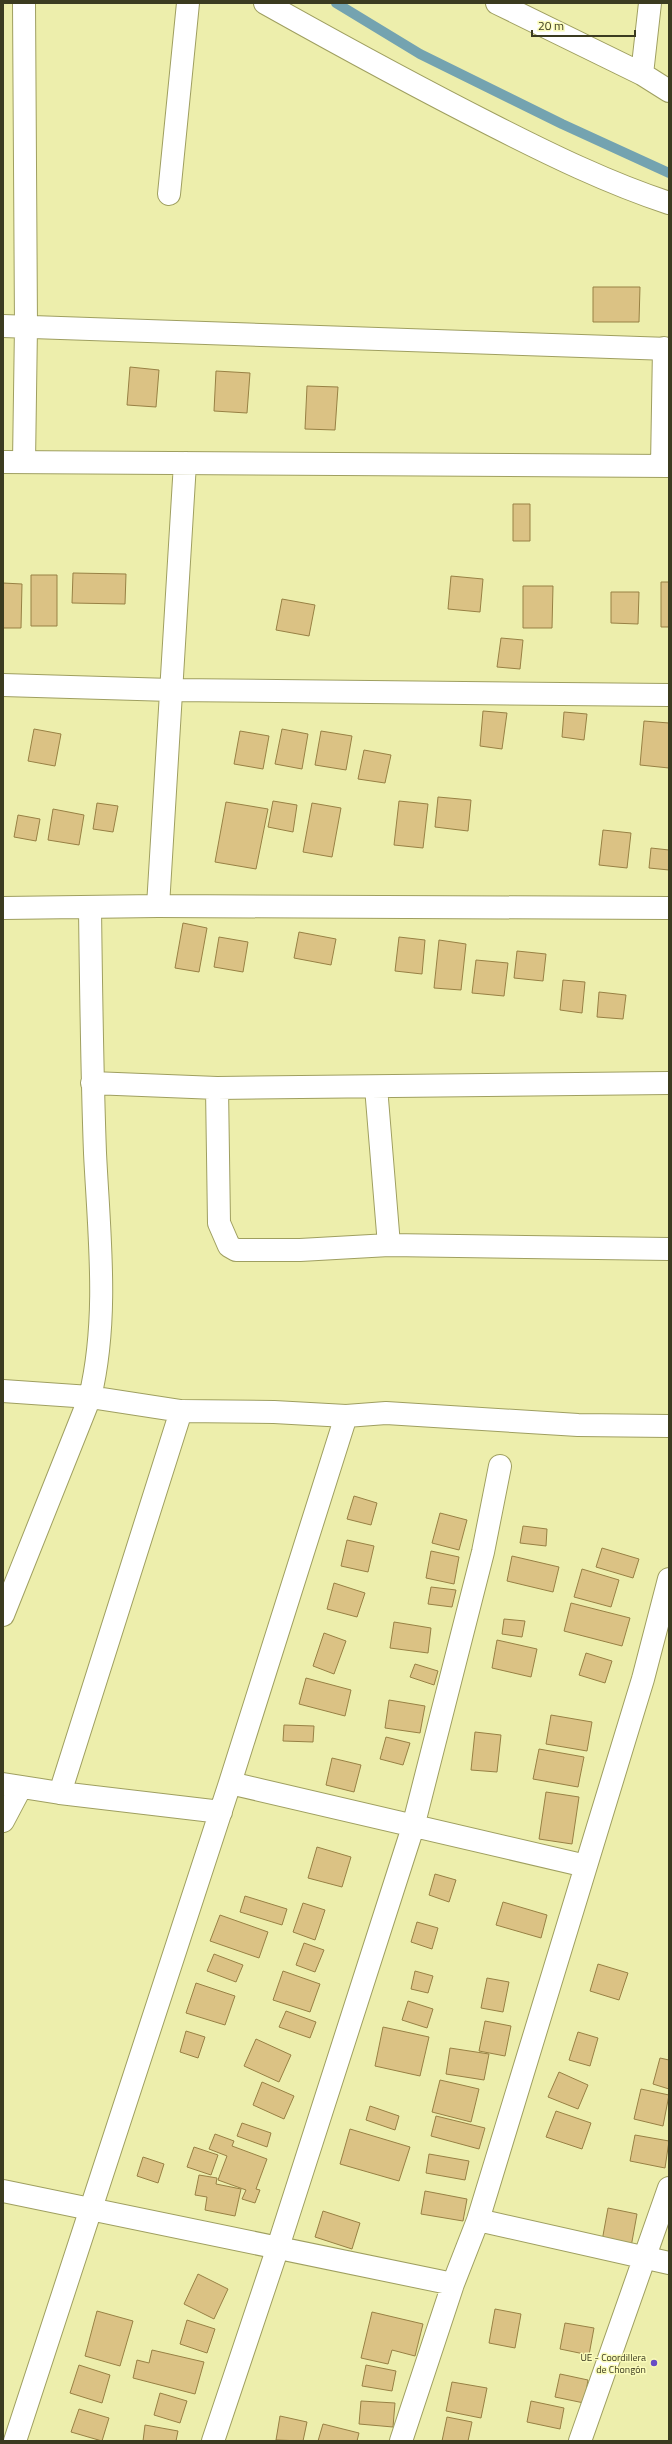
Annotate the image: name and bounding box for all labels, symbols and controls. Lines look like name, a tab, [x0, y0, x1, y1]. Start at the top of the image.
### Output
scale bar	[532, 12, 635, 38]
text: 20 m	[538, 16, 564, 35]
place label: UE - Coordillera de Chongón	[580, 2350, 646, 2377]
marker: UE - Coordillera de Chongón	[649, 2358, 659, 2368]

